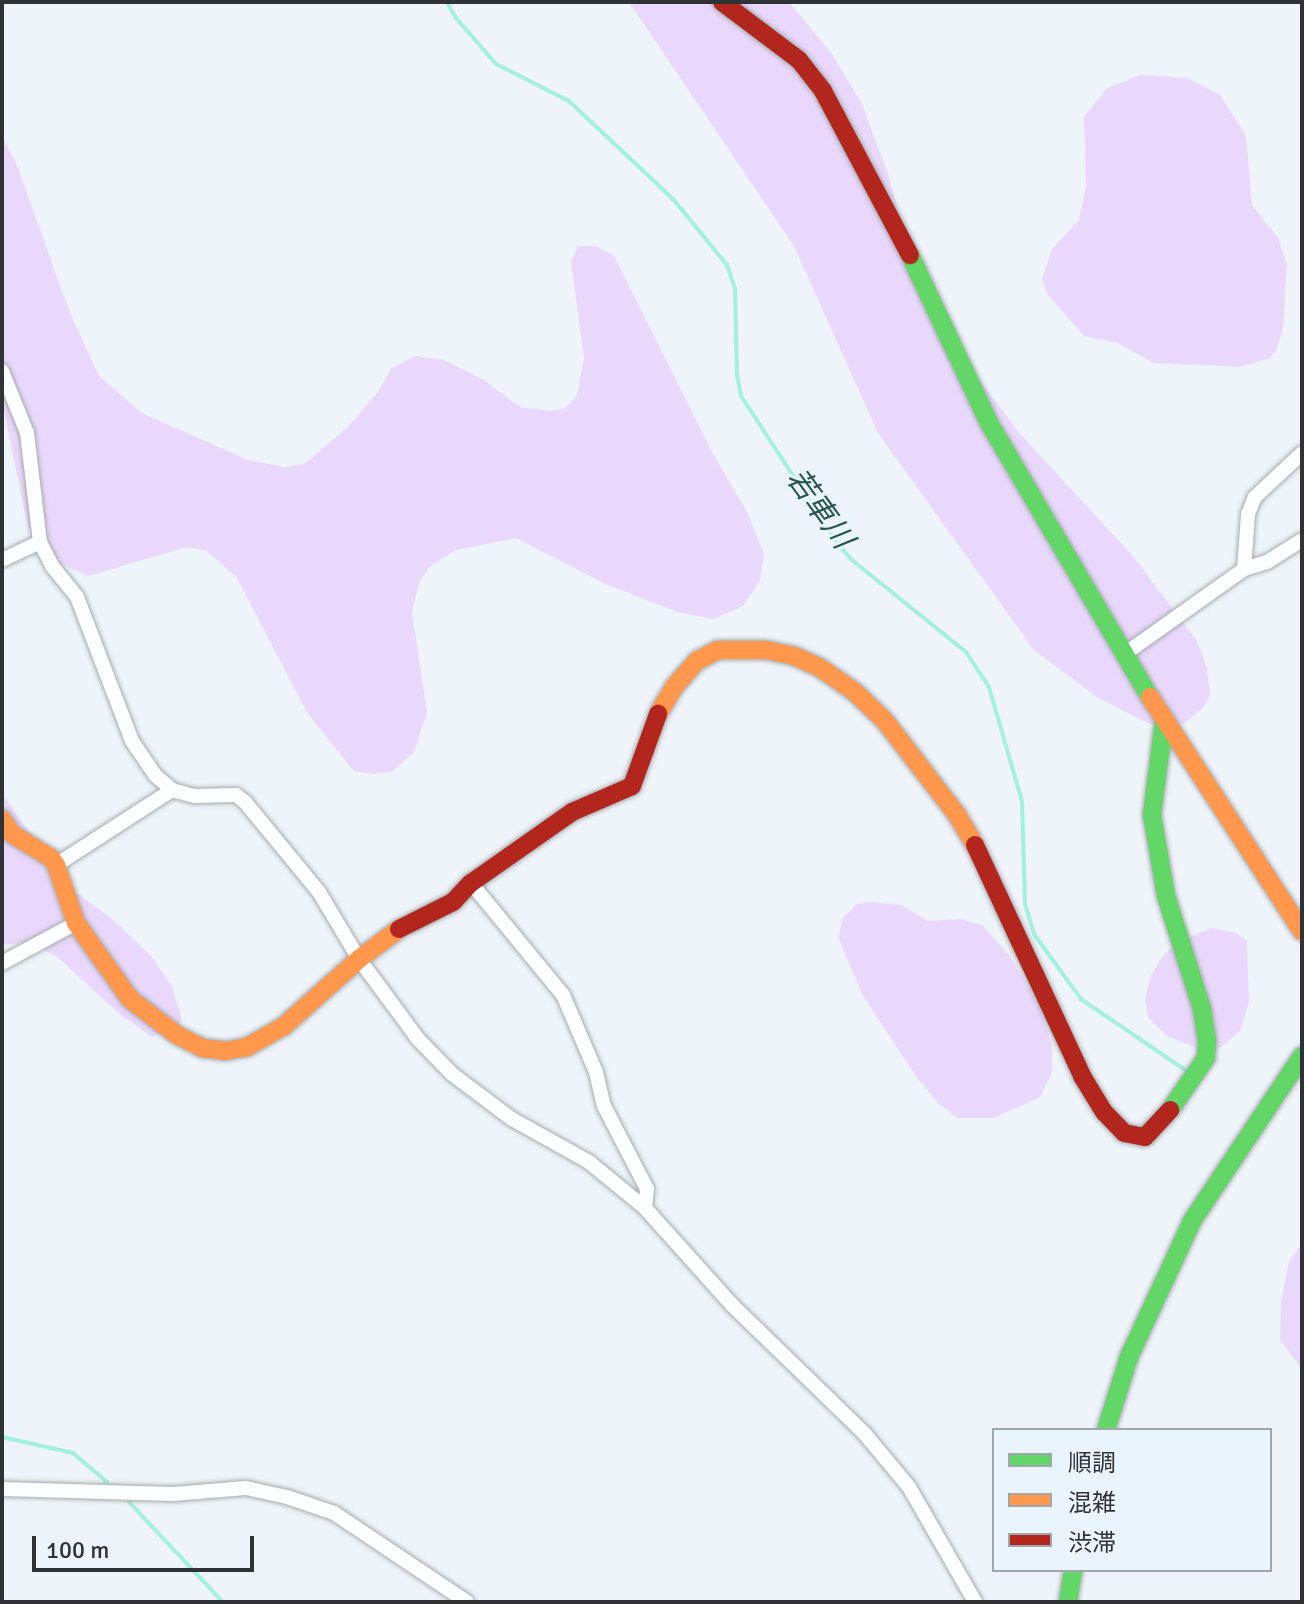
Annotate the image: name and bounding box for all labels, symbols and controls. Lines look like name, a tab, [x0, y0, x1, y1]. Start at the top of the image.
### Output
water label: 若車川	[778, 462, 860, 556]
legend	[992, 1428, 1272, 1572]
text: 順調	[1068, 1448, 1116, 1478]
text: 混雑	[1068, 1488, 1116, 1518]
scale bar	[36, 1520, 258, 1570]
text: 渋滞	[1068, 1528, 1116, 1558]
text: 100 m	[46, 1535, 109, 1565]

